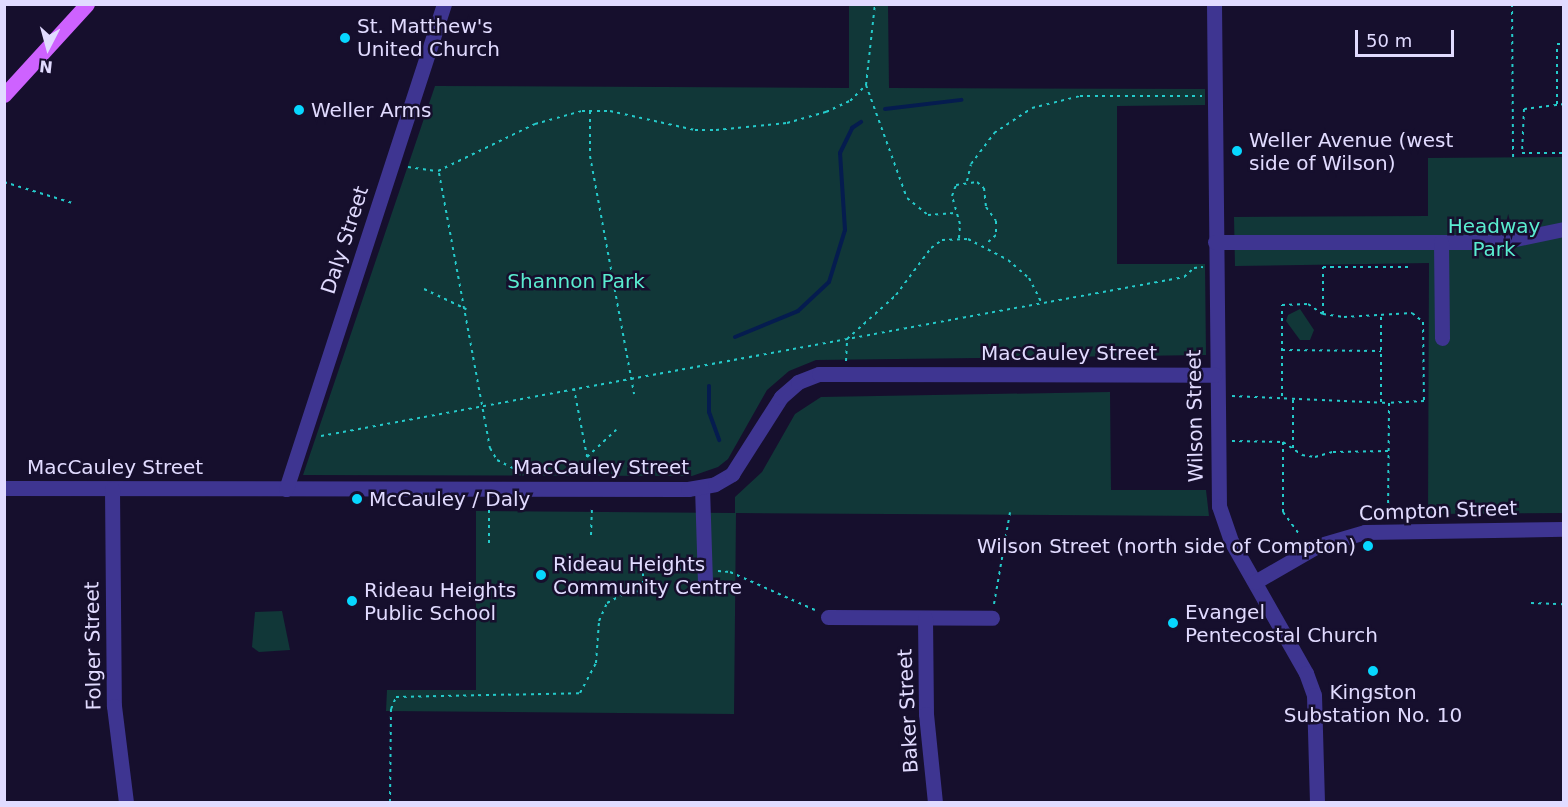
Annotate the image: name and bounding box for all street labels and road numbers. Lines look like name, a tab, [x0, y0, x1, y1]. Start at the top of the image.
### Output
street label: Daly Street	[316, 183, 374, 297]
street label: MacCauley Street	[981, 341, 1157, 365]
street label: Wilson Street	[1182, 349, 1208, 483]
street label: MacCauley Street	[27, 455, 203, 479]
street label: MacCauley Street	[513, 455, 689, 479]
street label: Compton Street	[1358, 496, 1518, 526]
street label: Folger Street	[80, 581, 106, 711]
street label: Baker Street	[893, 648, 923, 774]

